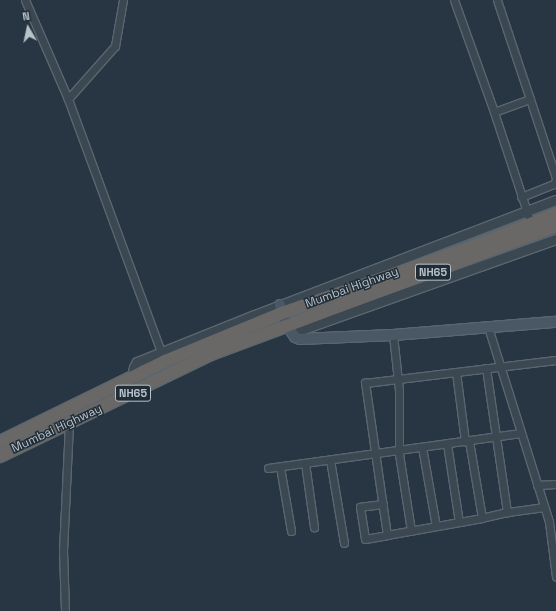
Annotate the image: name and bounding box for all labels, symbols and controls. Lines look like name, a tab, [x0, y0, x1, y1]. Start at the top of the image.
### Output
north arrow	[8, 8, 48, 48]
text: N	[21, 9, 31, 24]
road number: NH65	[415, 263, 451, 281]
street label: Mumbai Highway	[303, 264, 401, 312]
road number: NH65	[115, 384, 151, 402]
street label: Mumbai Highway	[9, 402, 105, 456]

